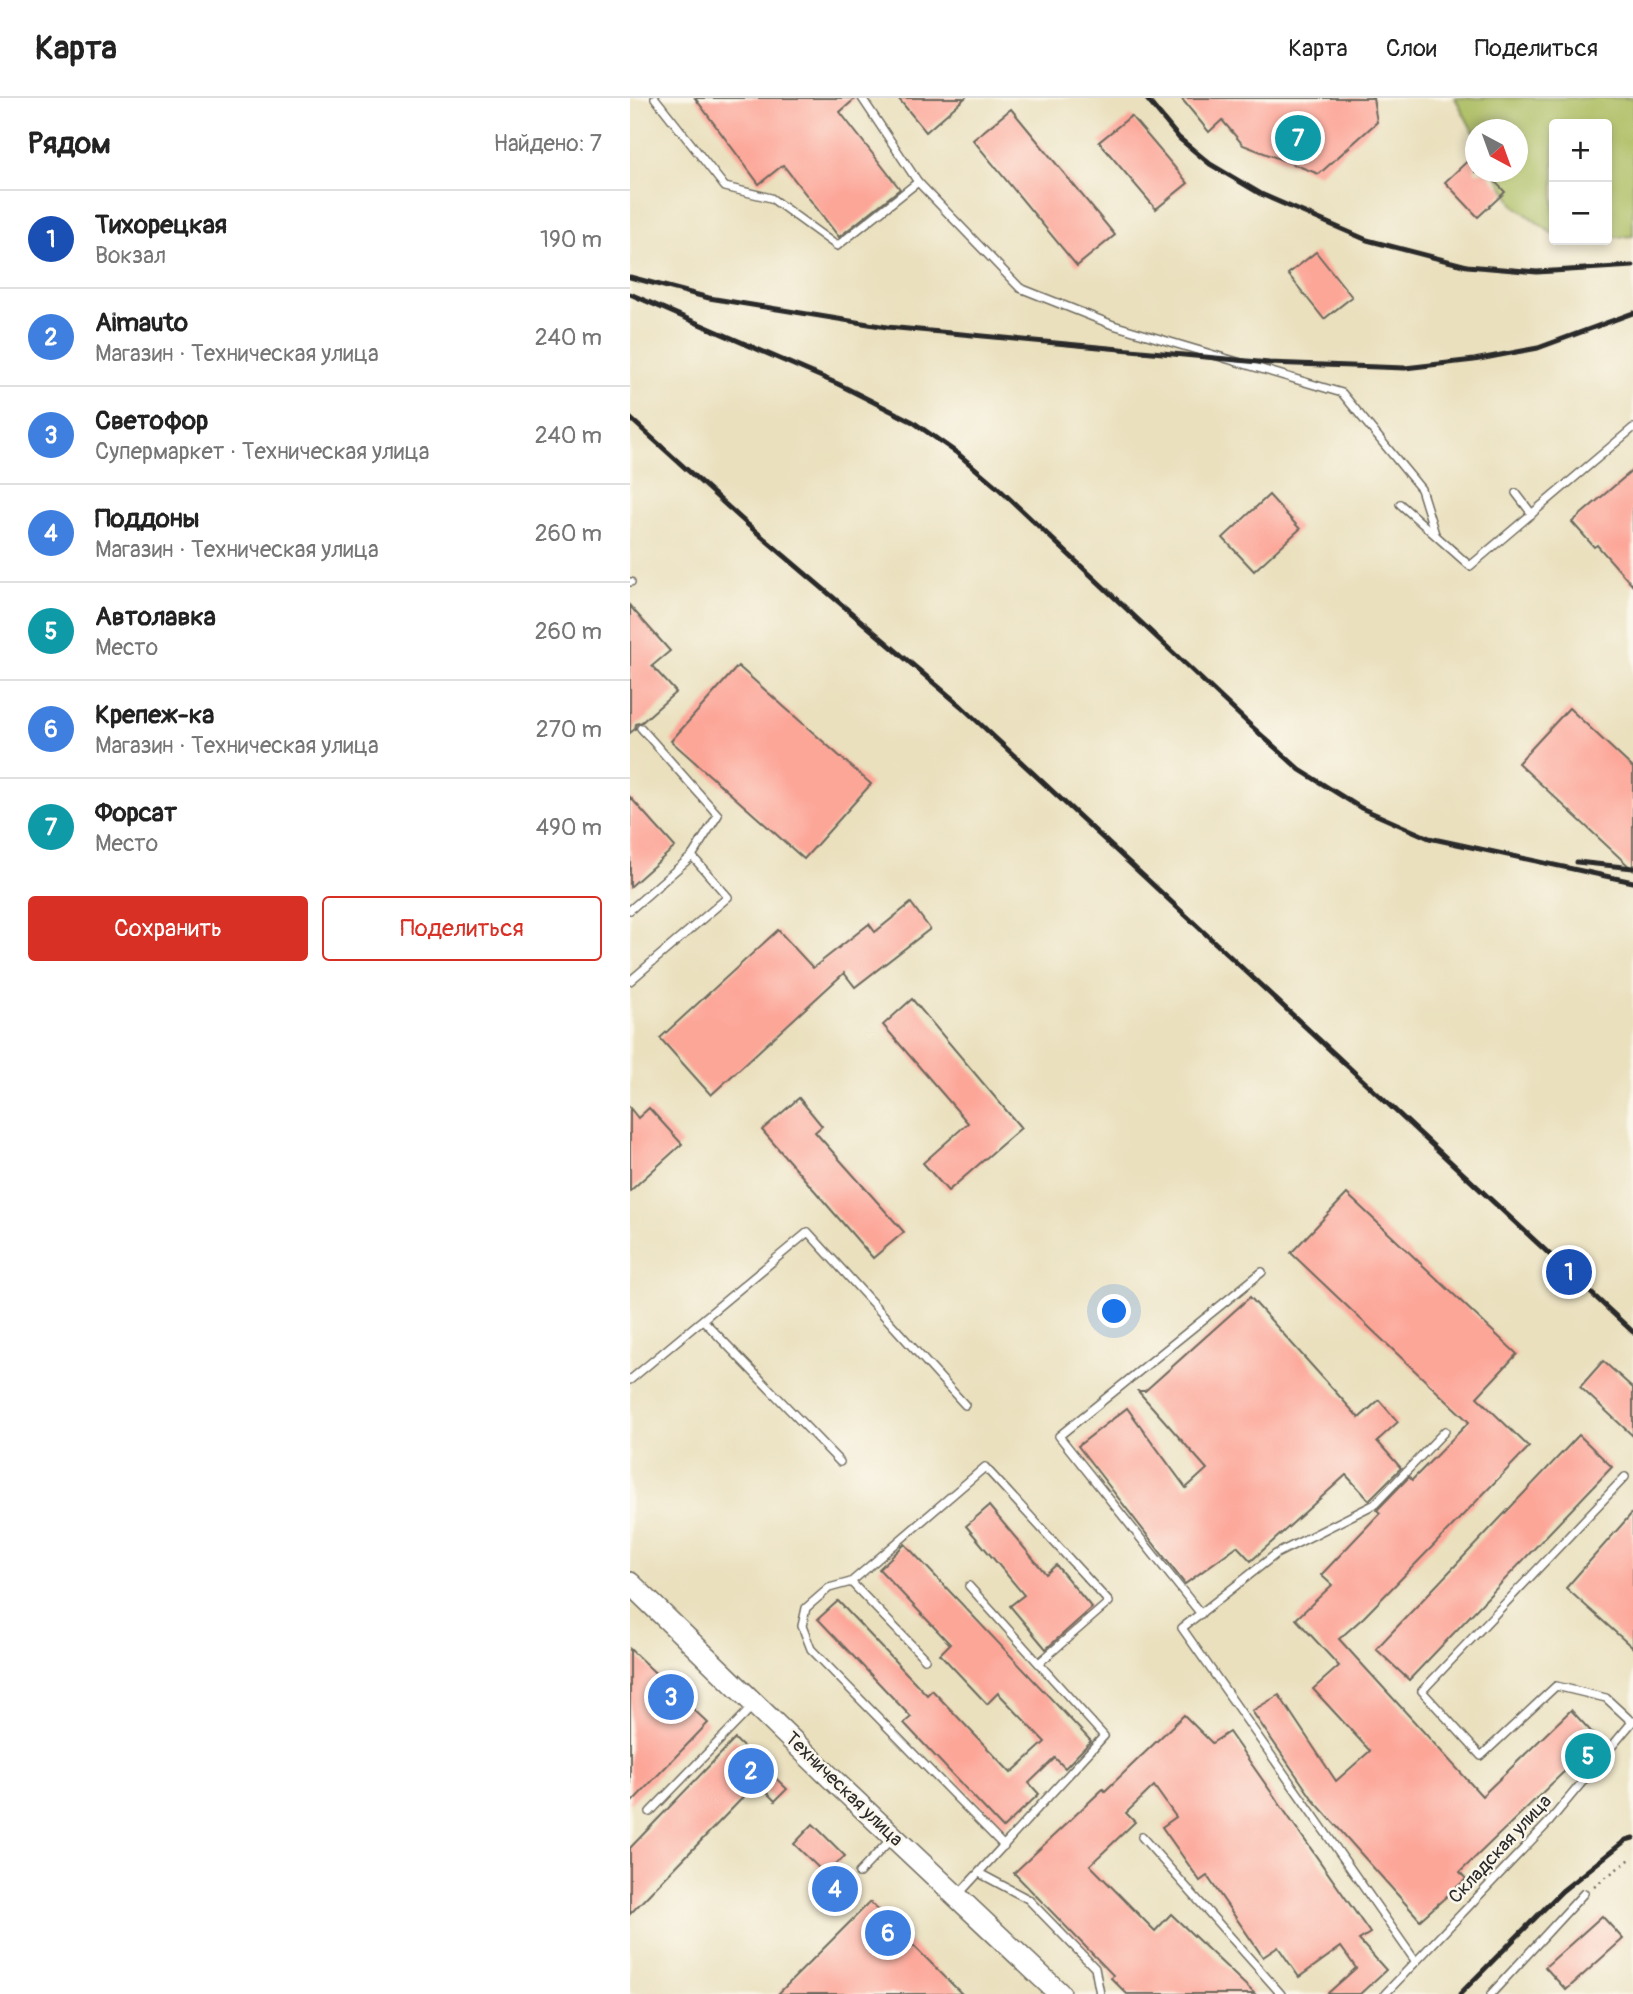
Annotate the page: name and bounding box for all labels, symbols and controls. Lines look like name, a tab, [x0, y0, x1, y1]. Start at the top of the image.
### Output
text: Карта	[35, 28, 117, 69]
text: Карта	[1288, 34, 1348, 63]
text: Слои	[1386, 34, 1437, 63]
text: Поделиться	[1475, 34, 1598, 63]
pin: 7	[1275, 112, 1321, 164]
north arrow	[1465, 119, 1528, 182]
map controls	[1549, 119, 1612, 245]
button: +	[1549, 119, 1612, 182]
text: Рядом	[28, 125, 111, 162]
text: Найдено: 7	[493, 129, 602, 158]
button: −	[1549, 182, 1612, 245]
text: Тихорецкая	[95, 209, 227, 241]
text: 1	[47, 225, 56, 254]
text: 190 m	[540, 225, 602, 254]
text: Вокзал	[95, 241, 166, 270]
text: Aimauto	[95, 307, 188, 339]
text: 2	[45, 323, 57, 352]
text: 240 m	[535, 323, 602, 352]
text: Магазин · Техническая улица	[95, 339, 379, 368]
text: Светофор	[95, 405, 208, 437]
text: 3	[45, 421, 57, 450]
text: 240 m	[535, 421, 602, 450]
text: Супермаркет · Техническая улица	[95, 437, 429, 466]
text: Поддоны	[95, 503, 199, 535]
text: 4	[44, 519, 58, 548]
text: 260 m	[535, 519, 602, 548]
text: Магазин · Техническая улица	[95, 535, 379, 564]
text: Автолавка	[95, 601, 216, 633]
text: 5	[45, 617, 57, 646]
text: 260 m	[535, 617, 602, 646]
text: Место	[95, 633, 158, 662]
text: Крепеж-ка	[95, 699, 214, 731]
text: 6	[44, 715, 58, 744]
text: 270 m	[536, 715, 602, 744]
text: Магазин · Техническая улица	[95, 731, 379, 760]
text: Форсат	[95, 797, 177, 829]
text: 7	[45, 813, 57, 842]
text: 490 m	[536, 813, 602, 842]
text: Место	[95, 829, 158, 858]
button: Сохранить	[28, 896, 308, 961]
button: Поделиться	[322, 896, 602, 961]
pin: 1	[1546, 1246, 1592, 1298]
your location	[1097, 1294, 1131, 1328]
pin: 3	[648, 1671, 694, 1723]
street label: Техническая улица	[780, 1727, 908, 1852]
pin: 5	[1565, 1730, 1611, 1782]
pin: 2	[728, 1745, 774, 1797]
street label: Складская улица	[1443, 1789, 1557, 1909]
pin: 4	[812, 1863, 858, 1915]
pin: 6	[865, 1907, 911, 1959]

